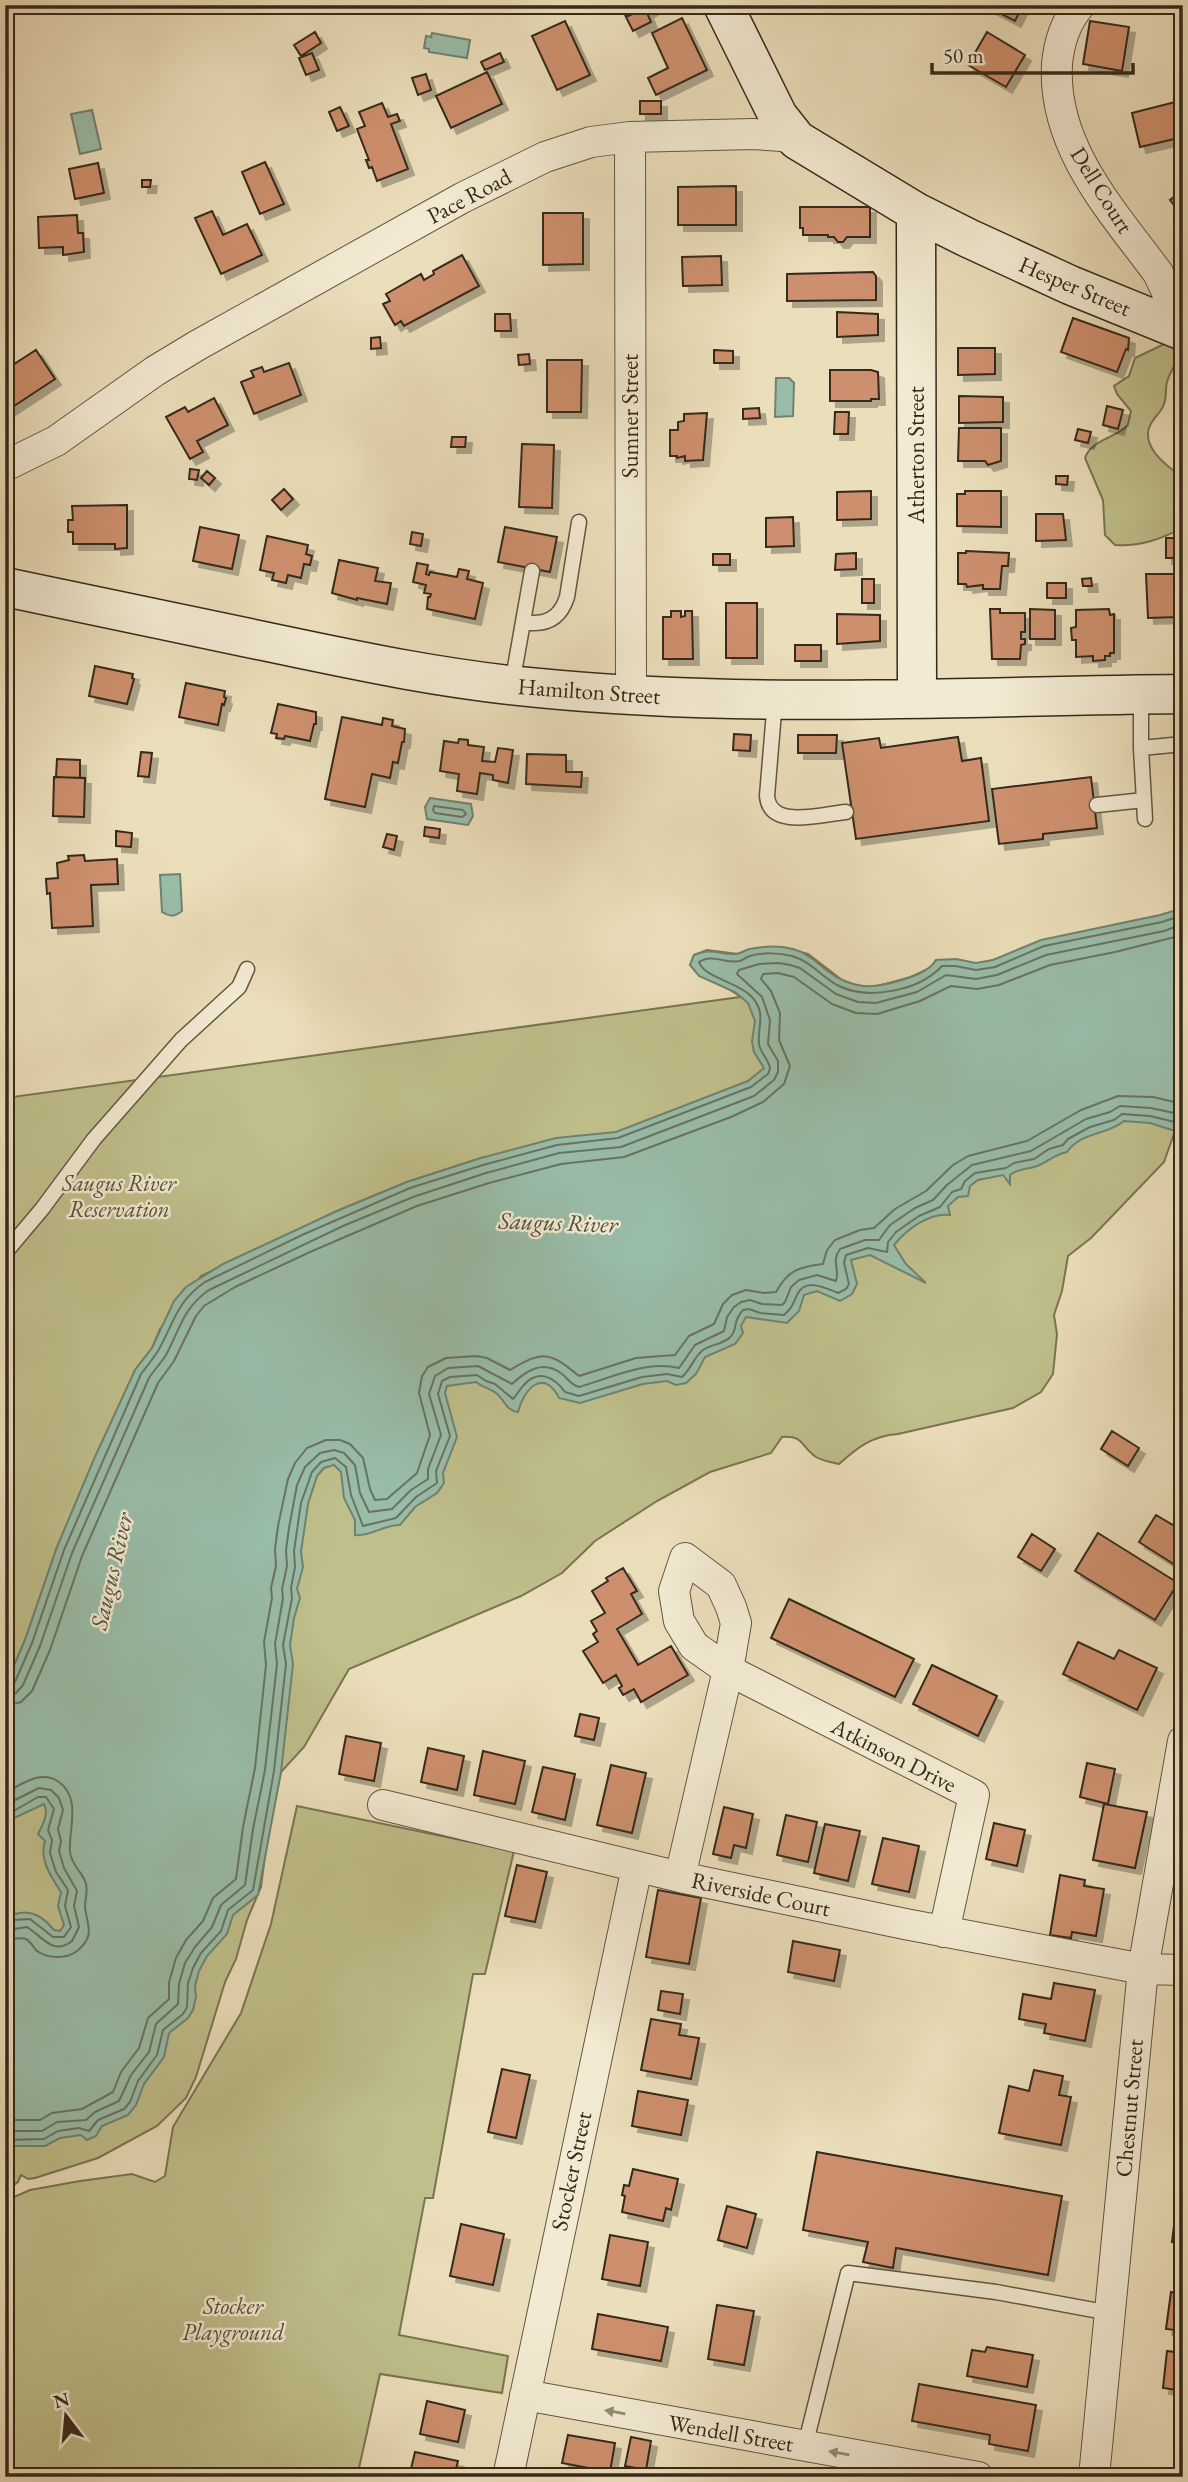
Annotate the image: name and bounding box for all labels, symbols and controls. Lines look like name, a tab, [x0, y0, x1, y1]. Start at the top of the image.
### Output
scale bar	[932, 32, 1134, 76]
text: 50 m	[943, 42, 984, 69]
street label: Dell Court	[1064, 141, 1141, 240]
street label: Pace Road	[422, 161, 517, 231]
street label: Hesper Street	[1014, 249, 1136, 323]
street label: Sumner Street	[615, 353, 645, 478]
street label: Atherton Street	[901, 385, 931, 525]
street label: Hamilton Street	[517, 671, 662, 711]
park label: Saugus River Reservation	[61, 1168, 177, 1224]
water label: Saugus River	[497, 1204, 620, 1240]
water label: Saugus River	[82, 1508, 140, 1633]
street label: Atkinson Drive	[826, 1710, 962, 1799]
street label: Riverside Court	[689, 1865, 834, 1924]
street label: Chestnut Street	[1108, 2037, 1150, 2178]
street label: Stocker Street	[544, 2108, 598, 2233]
park label: Stocker Playground	[182, 2291, 284, 2347]
north arrow	[32, 2380, 102, 2450]
text: N	[51, 2386, 73, 2414]
one-way arrow	[604, 2406, 626, 2417]
street label: Wendell Street	[666, 2407, 797, 2459]
one-way arrow	[828, 2447, 850, 2458]

